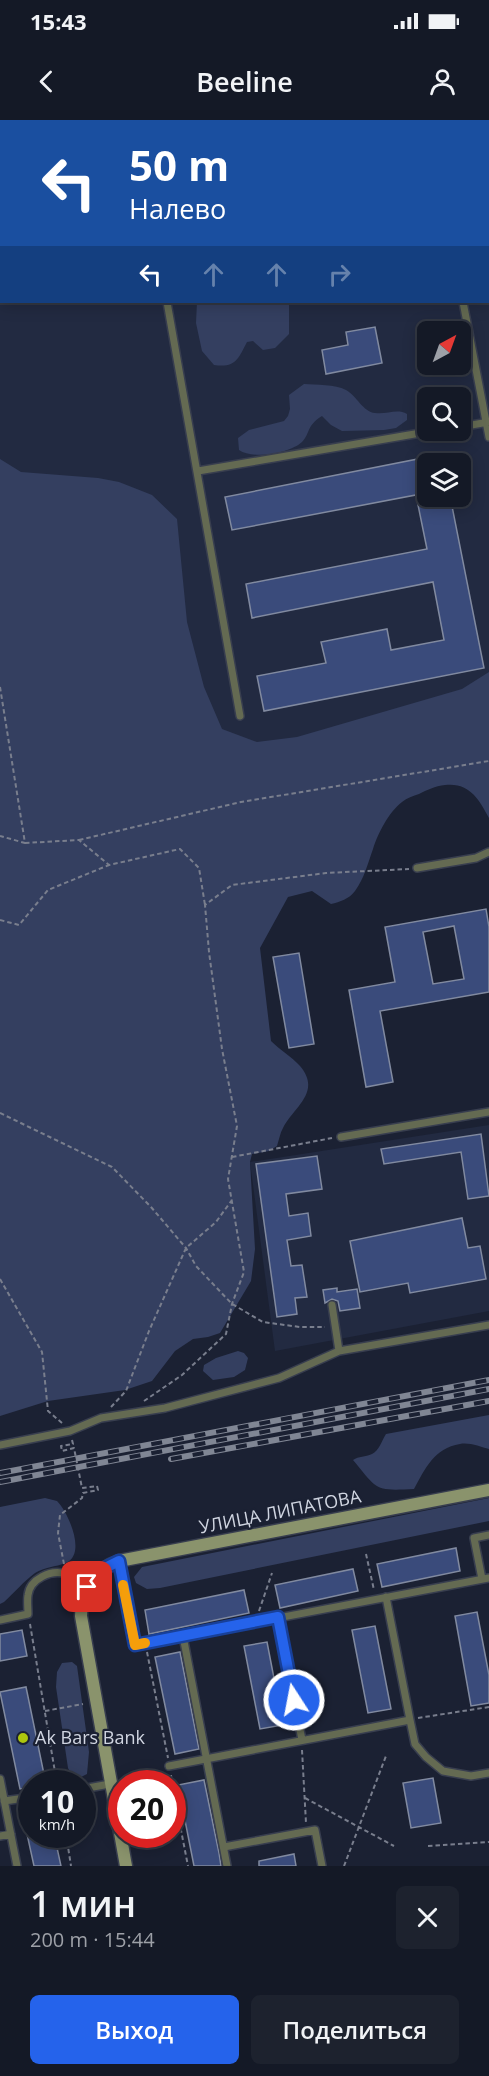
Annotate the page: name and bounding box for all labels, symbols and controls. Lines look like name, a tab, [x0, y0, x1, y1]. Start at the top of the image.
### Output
text: 15:43	[30, 6, 87, 36]
text: Beeline	[196, 63, 293, 100]
icon: back	[30, 65, 63, 98]
icon: person	[426, 65, 459, 98]
text: 50 m	[129, 136, 229, 193]
icon: left	[30, 144, 108, 222]
text: Налево	[129, 190, 226, 227]
icon: left	[134, 258, 167, 291]
icon: ahead	[197, 258, 230, 291]
icon: ahead	[260, 258, 293, 291]
icon: right	[323, 258, 356, 291]
north arrow	[417, 321, 471, 375]
map controls	[417, 321, 471, 507]
button: search	[417, 387, 471, 441]
button: layers	[417, 453, 471, 507]
street label: УЛИЦА ЛИПАТОВА	[197, 1483, 363, 1538]
pin	[61, 1561, 112, 1612]
icon: arrive	[70, 1570, 103, 1603]
position arrow	[262, 1668, 326, 1732]
place label: Ak Bars Bank	[35, 1725, 145, 1749]
marker: Ak Bars Bank	[16, 1731, 30, 1745]
speed limit sign: 20	[108, 1770, 186, 1848]
text: 10	[40, 1781, 74, 1822]
text: km/h	[39, 1814, 75, 1834]
text: 1 мин	[30, 1879, 136, 1928]
button: close	[396, 1886, 459, 1949]
text: 200 m · 15:44	[30, 1926, 155, 1953]
button: Выход	[30, 1995, 239, 2064]
button: Поделиться	[251, 1995, 459, 2064]

